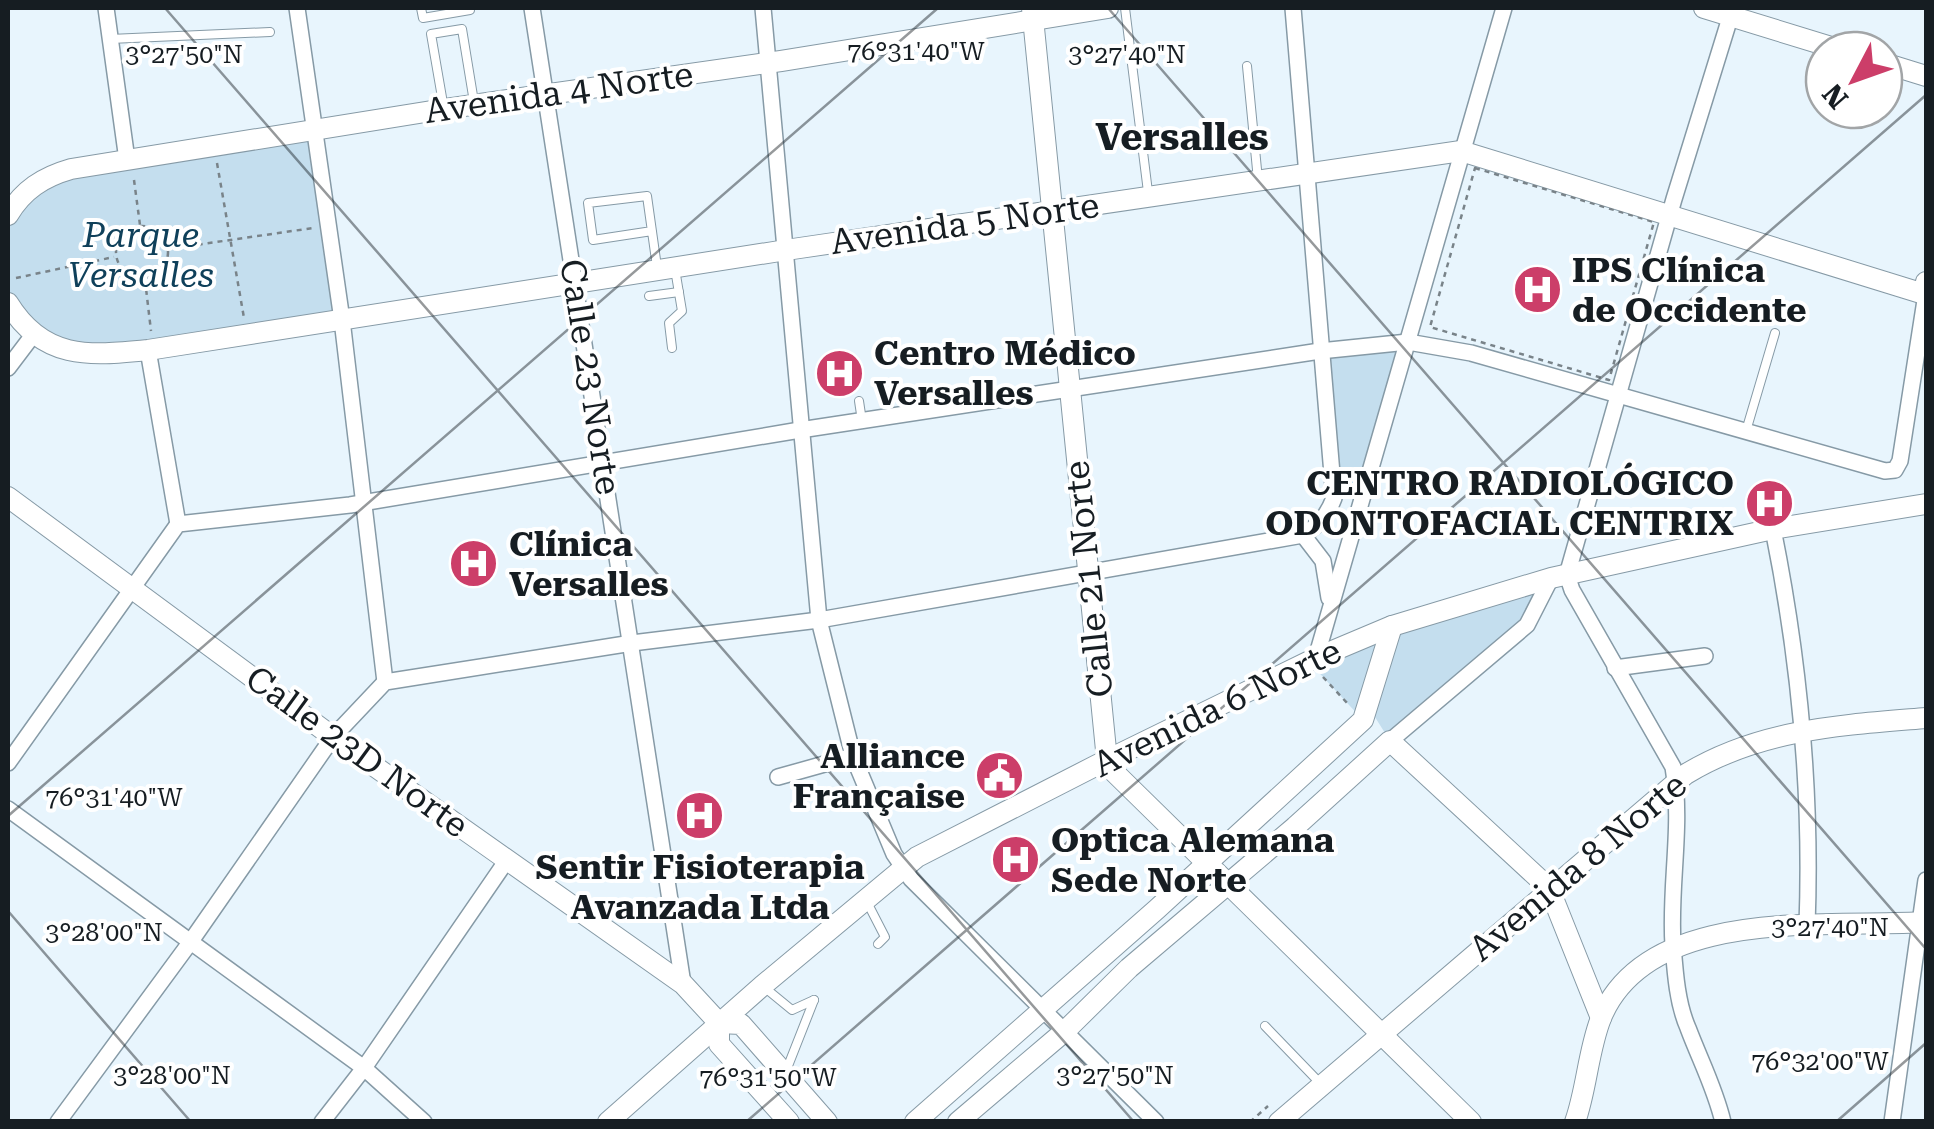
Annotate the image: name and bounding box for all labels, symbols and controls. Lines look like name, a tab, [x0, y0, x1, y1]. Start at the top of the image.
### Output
north arrow	[1804, 30, 1904, 130]
text: 76°31'40"W	[847, 37, 985, 66]
text: 3°27'50"N	[125, 40, 243, 69]
text: 3°27'40"N	[1068, 40, 1186, 69]
street label: Avenida 4 Norte	[422, 54, 696, 132]
text: N	[1816, 77, 1855, 115]
district label: Versalles	[1095, 115, 1269, 159]
street label: Avenida 5 Norte	[828, 185, 1102, 263]
park label: Parque Versalles	[68, 215, 214, 296]
place label: IPS Clínica de Occidente	[1572, 250, 1807, 331]
street label: Calle 23 Norte	[551, 256, 629, 498]
hospital icon: IPS Clínica de Occidente	[1511, 264, 1563, 316]
place label: Centro Médico Versalles	[874, 333, 1136, 414]
hospital icon: Centro Médico Versalles	[813, 347, 865, 399]
street label: Calle 21 Norte	[1056, 459, 1122, 699]
place label: CENTRO RADIOLÓGICO ODONTOFACIAL CENTRIX	[1265, 462, 1734, 544]
hospital icon: CENTRO RADIOLÓGICO ODONTOFACIAL CENTRIX	[1743, 477, 1795, 529]
place label: Clínica Versalles	[509, 524, 669, 605]
hospital icon: Clínica Versalles	[448, 538, 500, 590]
street label: Avenida 6 Norte	[1086, 630, 1348, 786]
street label: Calle 23D Norte	[238, 658, 476, 846]
place label: Alliance Française	[793, 736, 965, 817]
public building icon: Alliance Française	[974, 750, 1026, 802]
street label: Avenida 8 Norte	[1461, 764, 1695, 970]
text: 76°31'40"W	[45, 783, 183, 812]
hospital icon: Sentir Fisioterapia Avanzada Ltda	[674, 789, 726, 841]
place label: Optica Alemana Sede Norte	[1051, 820, 1335, 901]
hospital icon: Optica Alemana Sede Norte	[990, 834, 1042, 886]
place label: Sentir Fisioterapia Avanzada Ltda	[535, 847, 865, 928]
text: 3°27'40"N	[1771, 913, 1889, 942]
text: 3°28'00"N	[45, 918, 163, 947]
text: 76°32'00"W	[1751, 1047, 1889, 1076]
text: 3°28'00"N	[113, 1061, 231, 1090]
text: 3°27'50"N	[1056, 1061, 1174, 1090]
text: 76°31'50"W	[699, 1063, 837, 1092]

